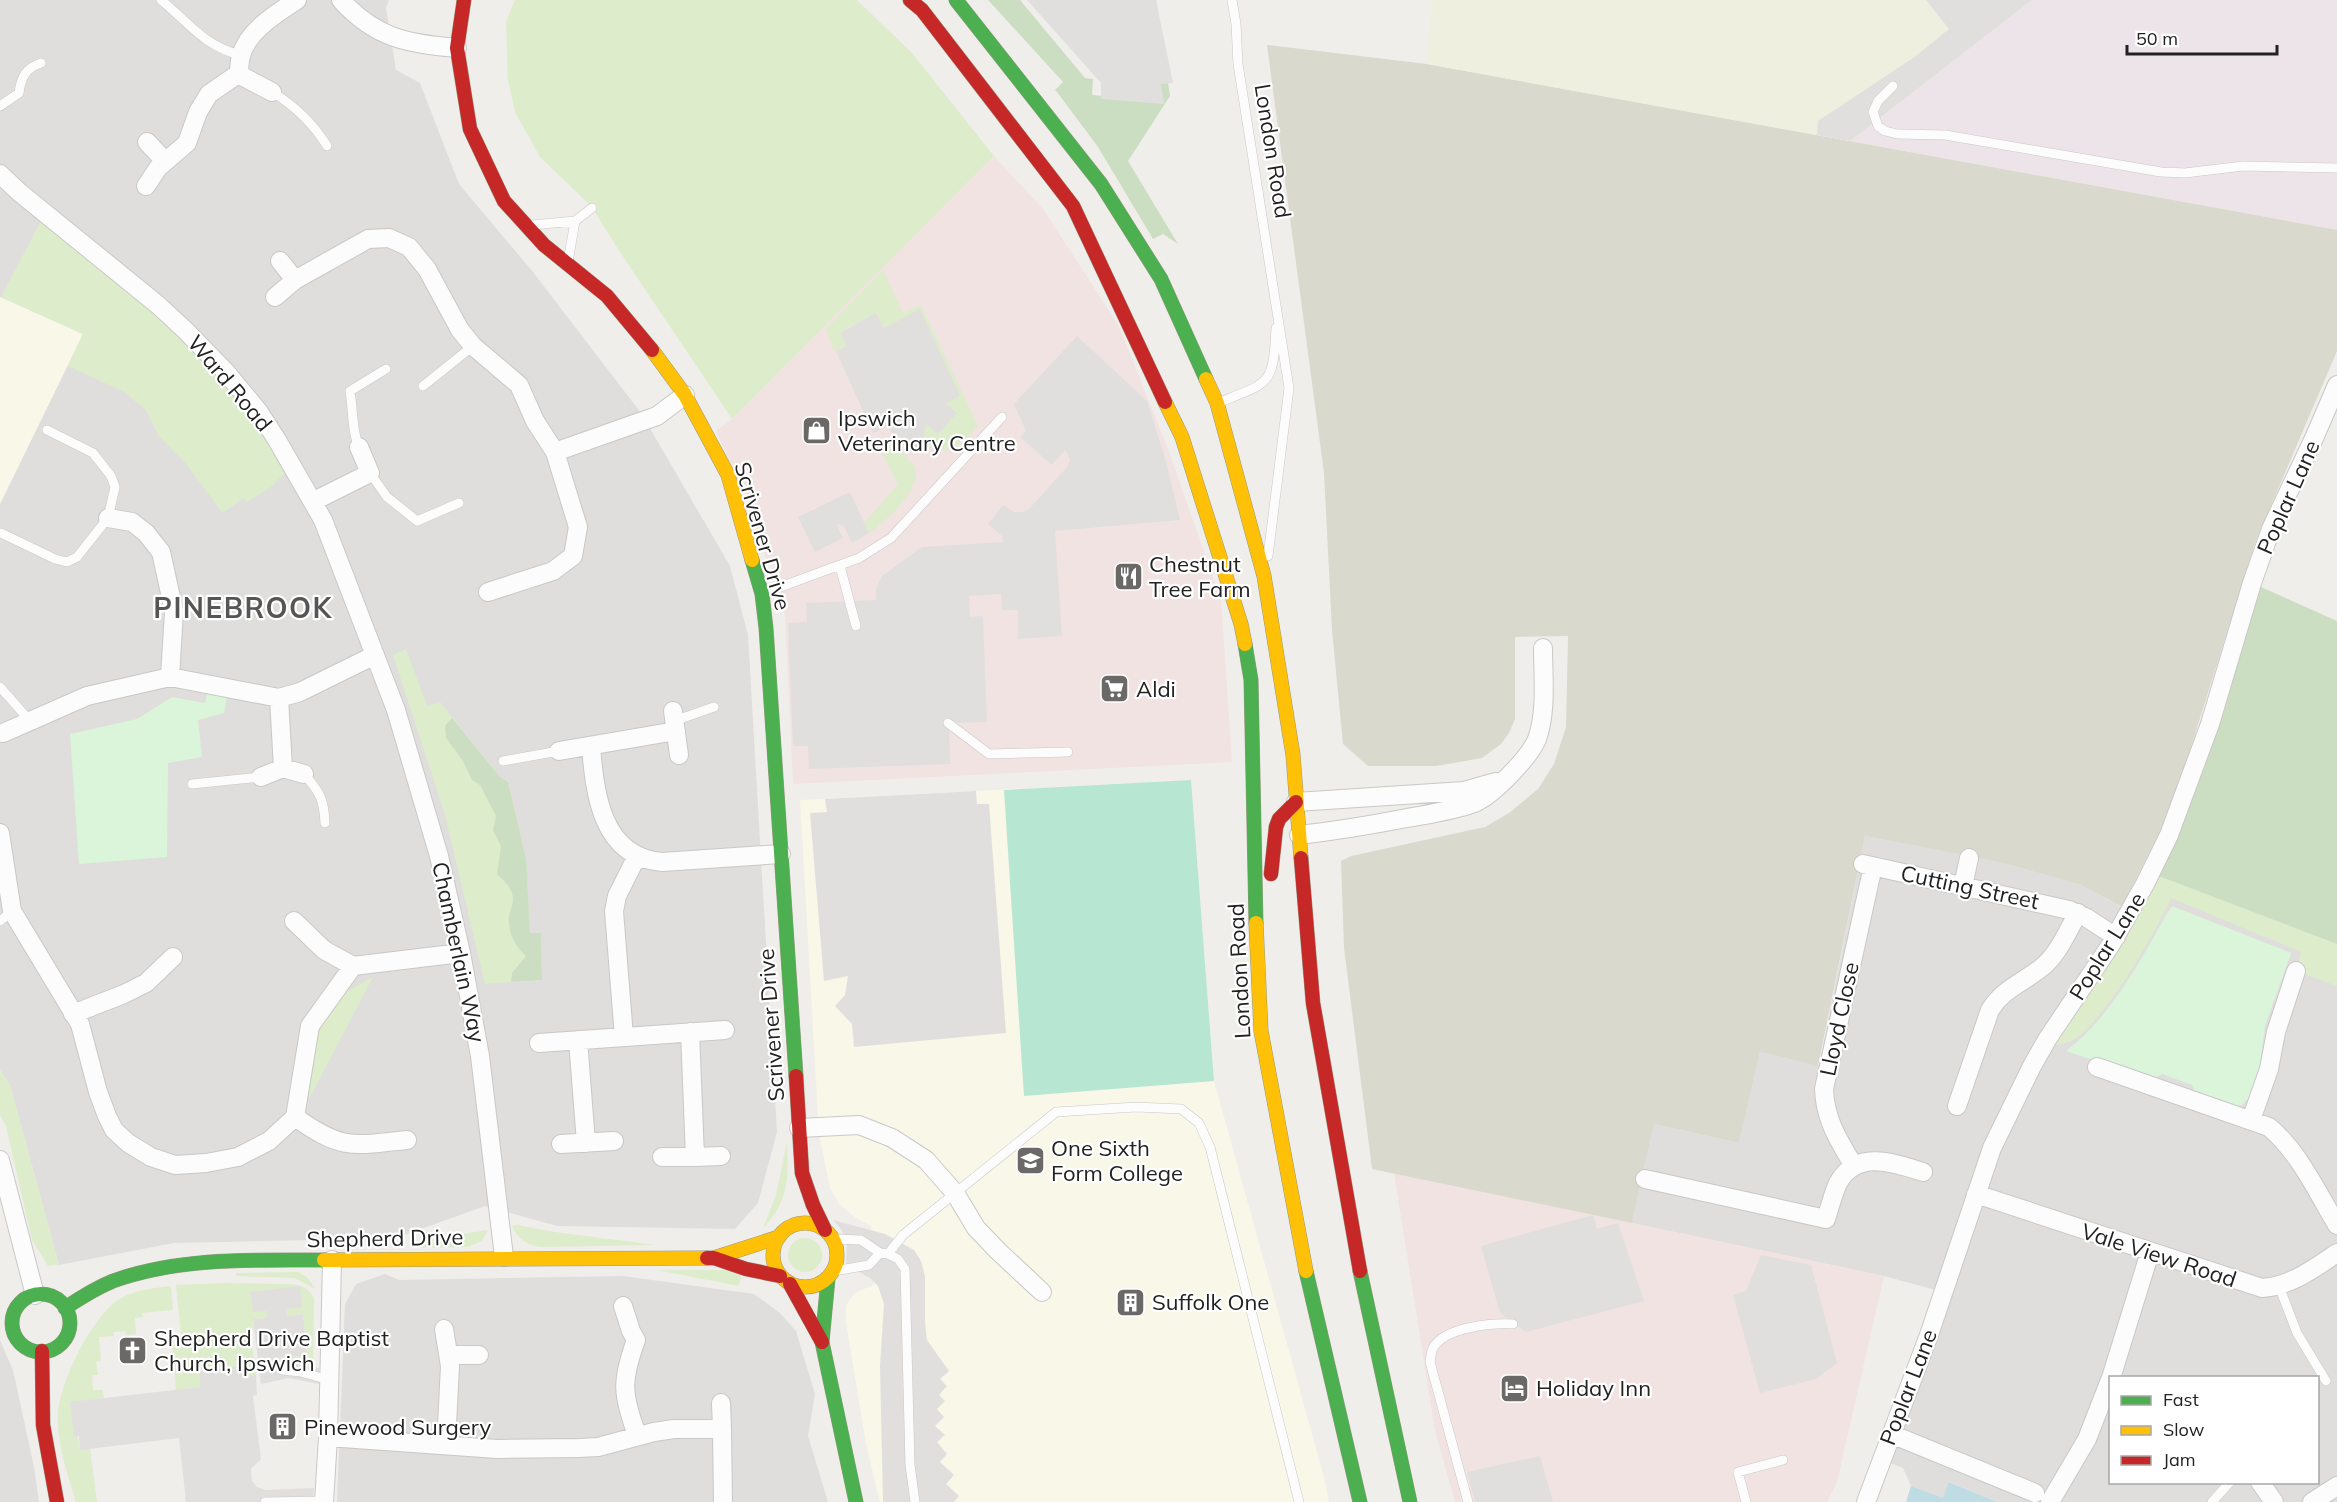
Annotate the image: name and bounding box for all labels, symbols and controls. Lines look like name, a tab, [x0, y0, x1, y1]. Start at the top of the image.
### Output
scale bar	[2127, 18, 2277, 56]
text: 50 m	[2136, 27, 2178, 50]
street label: London Road	[1249, 82, 1297, 220]
street label: Ward Road	[182, 329, 278, 437]
place label: Ipswich Veterinary Centre	[838, 404, 1016, 457]
shop icon: Ipswich Veterinary Centre	[801, 415, 833, 447]
street label: Poplar Lane	[2250, 436, 2326, 558]
street label: Scrivener Drive	[728, 459, 798, 613]
place label: Chestnut Tree Farm	[1149, 550, 1251, 603]
restaurant icon: Chestnut Tree Farm	[1112, 561, 1144, 593]
district label: PINEBROOK	[153, 590, 333, 625]
supermarket icon: Aldi	[1099, 673, 1131, 705]
place label: Aldi	[1136, 675, 1176, 703]
street label: Chamberlain Way	[426, 859, 492, 1045]
street label: Cutting Street	[1898, 859, 2042, 915]
street label: Poplar Lane	[2063, 887, 2151, 1005]
street label: London Road	[1221, 903, 1257, 1039]
street label: Scrivener Drive	[752, 948, 790, 1102]
street label: Lloyd Close	[1813, 959, 1865, 1079]
place label: One Sixth Form College	[1051, 1134, 1183, 1187]
school or university icon: One Sixth Form College	[1014, 1145, 1046, 1177]
street label: Vale View Road	[2078, 1217, 2240, 1293]
street label: Shepherd Drive	[306, 1223, 464, 1253]
building icon: Suffolk One	[1115, 1286, 1147, 1318]
place label: Suffolk One	[1152, 1288, 1269, 1316]
place label: Shepherd Drive Baptist Church, Ipswich	[154, 1324, 389, 1377]
street label: Poplar Lane	[1873, 1325, 1943, 1449]
church icon: Shepherd Drive Baptist Church, Ipswich	[117, 1335, 149, 1367]
hotel icon: Holiday Inn	[1499, 1372, 1531, 1404]
place label: Holiday Inn	[1536, 1374, 1651, 1402]
legend	[2109, 1376, 2319, 1484]
text: Fast	[2163, 1388, 2199, 1411]
building icon: Pinewood Surgery	[267, 1411, 299, 1443]
place label: Pinewood Surgery	[304, 1413, 491, 1441]
text: Slow	[2163, 1418, 2205, 1441]
text: Jam	[2163, 1448, 2196, 1471]

